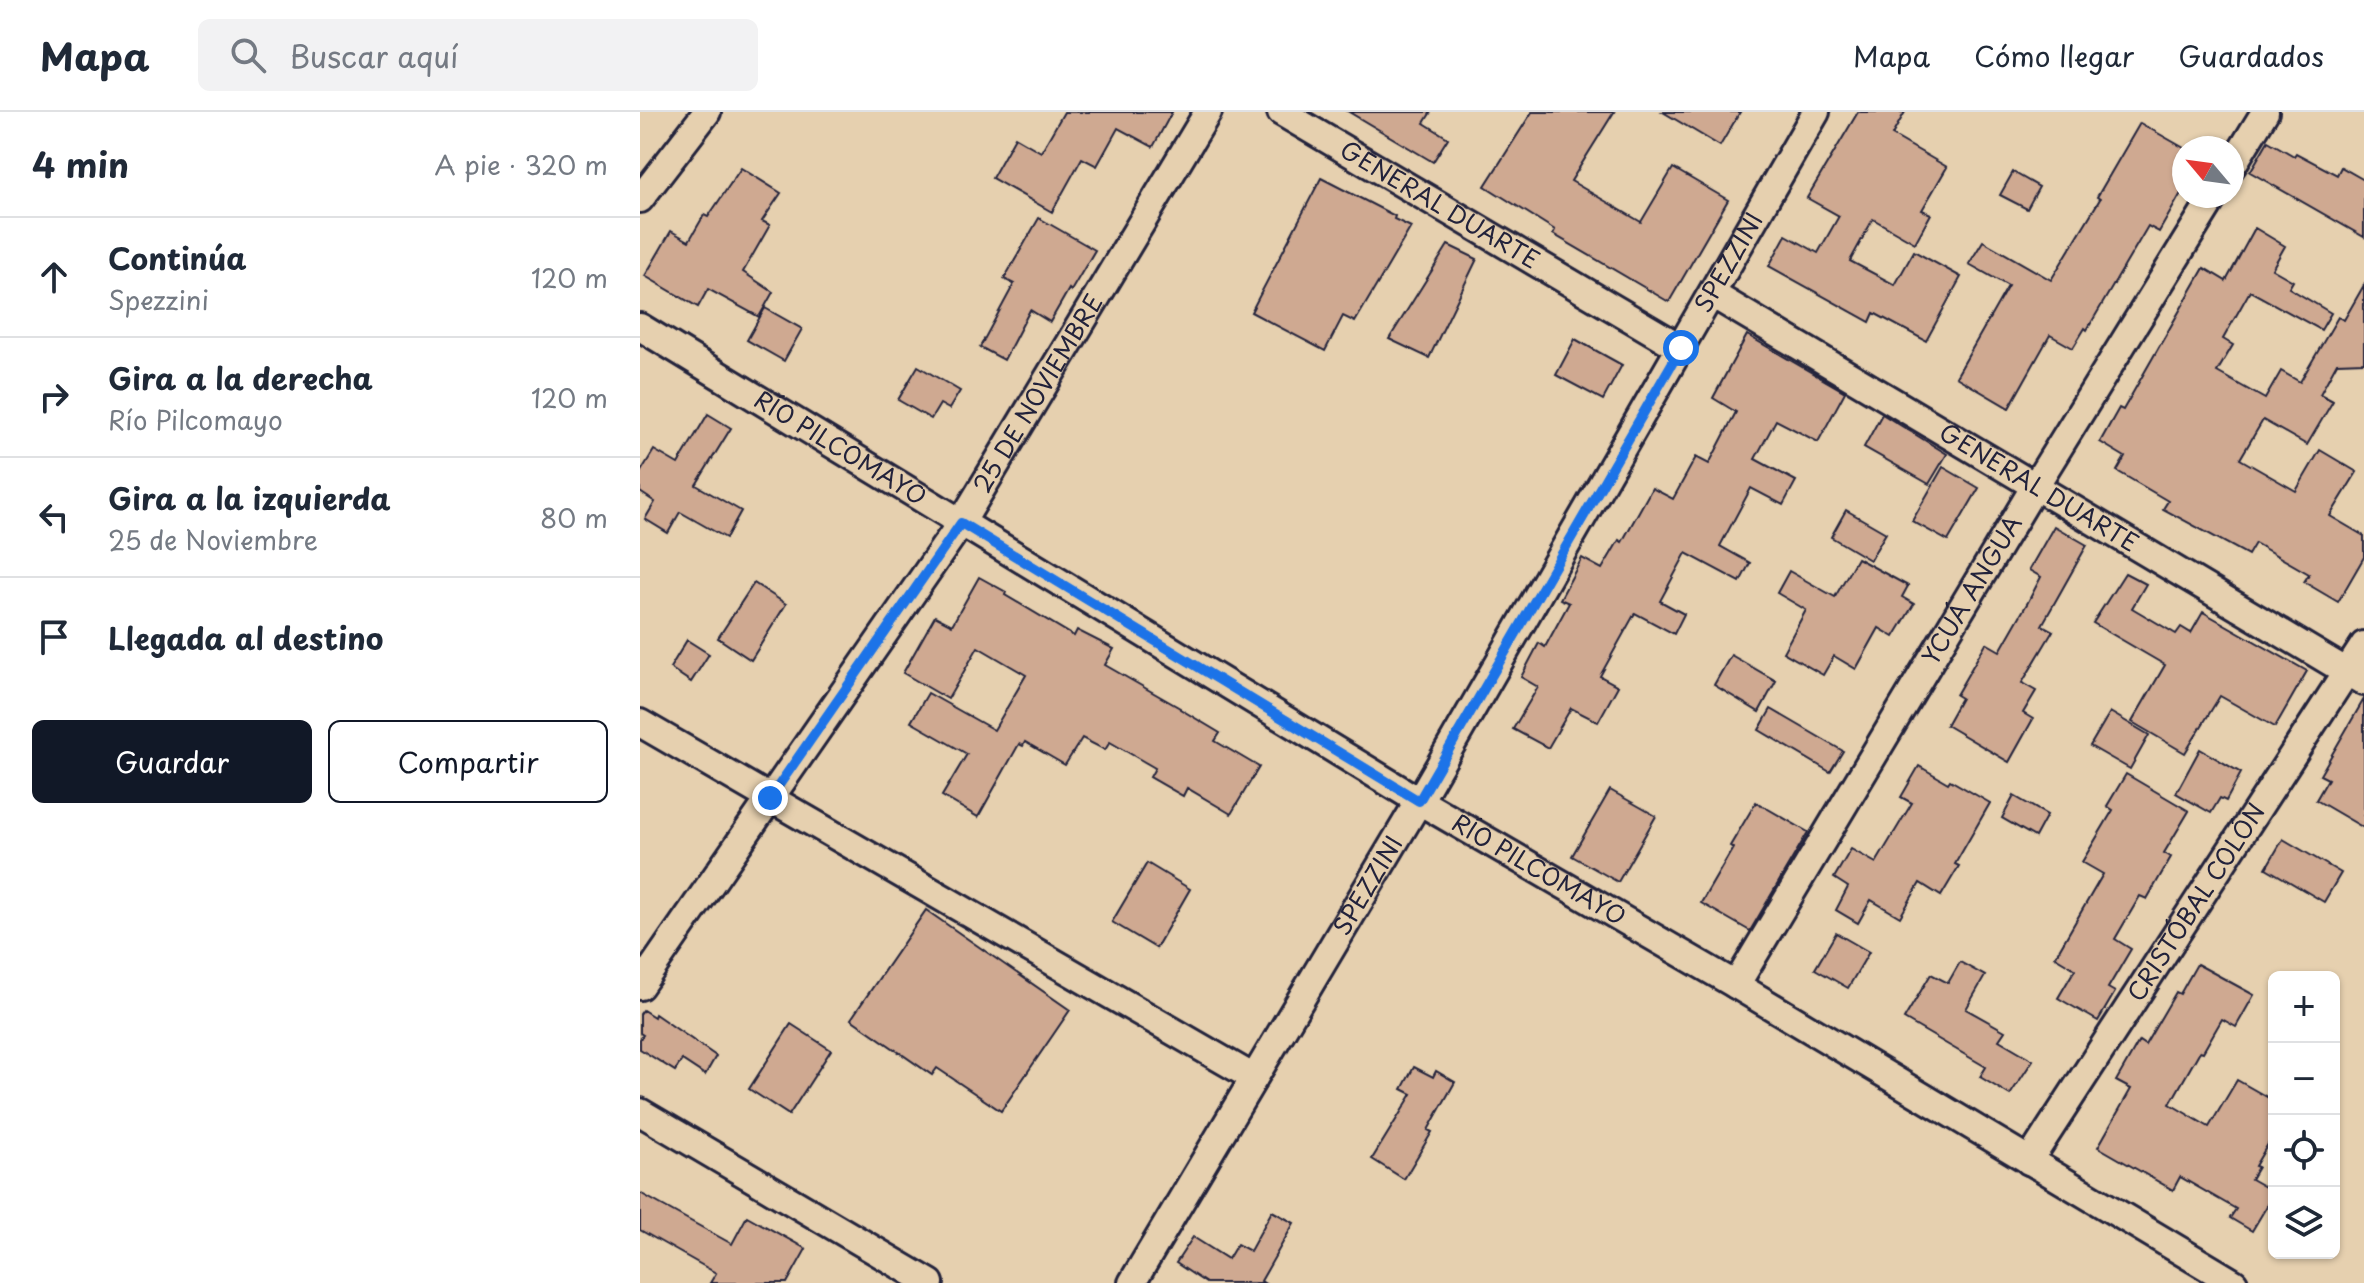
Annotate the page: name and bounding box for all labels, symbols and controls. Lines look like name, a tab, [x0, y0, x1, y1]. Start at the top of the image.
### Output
search box	[198, 19, 758, 91]
text: Mapa	[40, 27, 150, 84]
icon: search	[226, 33, 270, 77]
text: Buscar aquí	[290, 33, 458, 78]
text: Mapa	[1853, 34, 1930, 77]
text: Cómo llegar	[1974, 34, 2134, 77]
text: Guardados	[2178, 34, 2324, 77]
street label: GENERAL DUARTE	[1334, 131, 1547, 277]
north arrow	[2172, 136, 2244, 208]
text: 4 min	[32, 138, 129, 190]
text: A pie · 320 m	[435, 145, 608, 184]
street label: SPEZZINI	[1684, 205, 1770, 319]
text: Continúa	[108, 235, 247, 280]
icon: ahead	[32, 255, 76, 299]
text: 120 m	[531, 258, 608, 297]
text: Spezzini	[108, 280, 209, 319]
street label: 25 DE NOVIEMBRE	[963, 287, 1111, 499]
route start	[1663, 330, 1699, 366]
text: Gira a la derecha	[108, 355, 373, 400]
icon: right	[32, 375, 76, 419]
text: 120 m	[531, 378, 608, 417]
street label: RÍO PILCOMAYO	[748, 381, 934, 513]
text: Río Pilcomayo	[108, 400, 283, 439]
street label: GENERAL DUARTE	[1933, 413, 2146, 560]
text: Gira a la izquierda	[108, 475, 391, 520]
icon: left	[32, 495, 76, 539]
text: 80 m	[540, 498, 608, 537]
street label: YCUÁ ANGUA	[1912, 508, 2029, 671]
text: 25 de Noviembre	[108, 520, 318, 559]
icon: arrive	[32, 615, 76, 659]
text: Llegada al destino	[108, 615, 383, 660]
button: Guardar	[32, 720, 312, 803]
button: Compartir	[328, 720, 608, 803]
route end	[752, 780, 788, 816]
street label: CRISTÓBAL COLÓN	[2117, 795, 2273, 1008]
street label: RÍO PILCOMAYO	[1446, 804, 1633, 933]
street label: SPEZZINI	[1323, 828, 1410, 942]
map controls	[2268, 971, 2340, 1259]
button: +	[2268, 971, 2340, 1043]
button: −	[2268, 1043, 2340, 1115]
button: locate	[2268, 1115, 2340, 1187]
button: layers	[2268, 1187, 2340, 1259]

